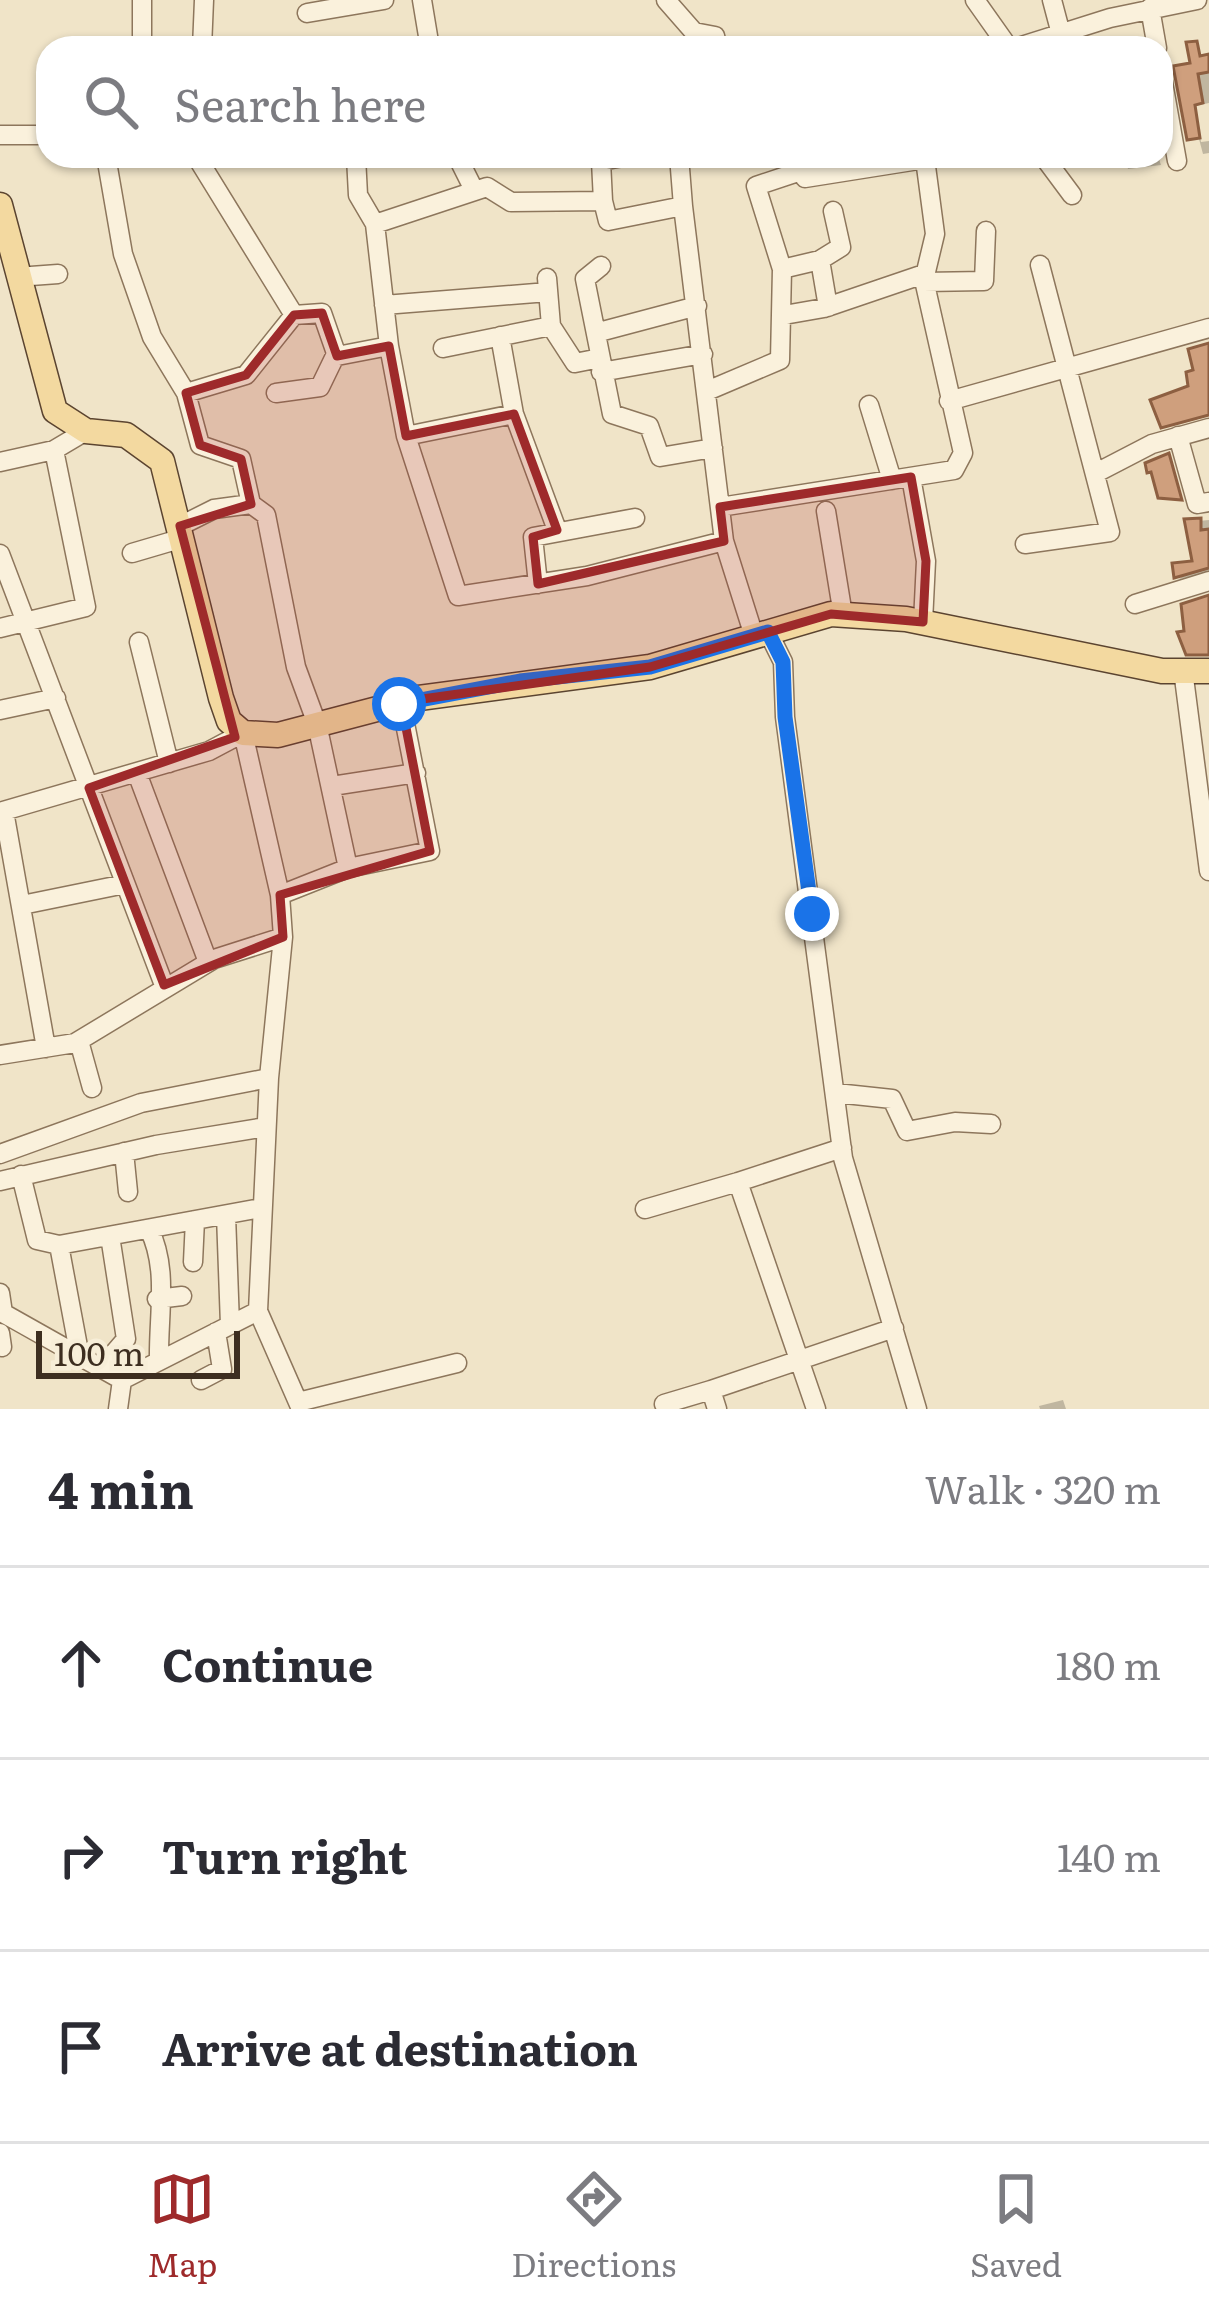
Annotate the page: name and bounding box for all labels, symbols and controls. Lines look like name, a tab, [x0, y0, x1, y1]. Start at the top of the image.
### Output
search box	[36, 36, 1173, 168]
icon: search	[78, 69, 144, 135]
text: Search here	[174, 69, 426, 136]
route start	[372, 677, 426, 731]
route end	[785, 887, 839, 941]
scale bar	[36, 1325, 240, 1378]
text: 100 m	[54, 1327, 144, 1376]
text: 4 min	[48, 1449, 194, 1525]
text: Walk · 320 m	[925, 1458, 1161, 1516]
text: Continue	[162, 1629, 373, 1696]
icon: ahead	[48, 1630, 114, 1696]
text: 180 m	[1055, 1634, 1161, 1692]
text: Turn right	[162, 1821, 408, 1888]
icon: right	[48, 1822, 114, 1888]
text: 140 m	[1057, 1826, 1161, 1884]
text: Arrive at destination	[162, 2013, 638, 2080]
icon: arrive	[48, 2014, 114, 2080]
tab: Map	[147, 2166, 217, 2287]
tab: Directions	[511, 2166, 676, 2287]
tab: Saved	[970, 2166, 1062, 2287]

